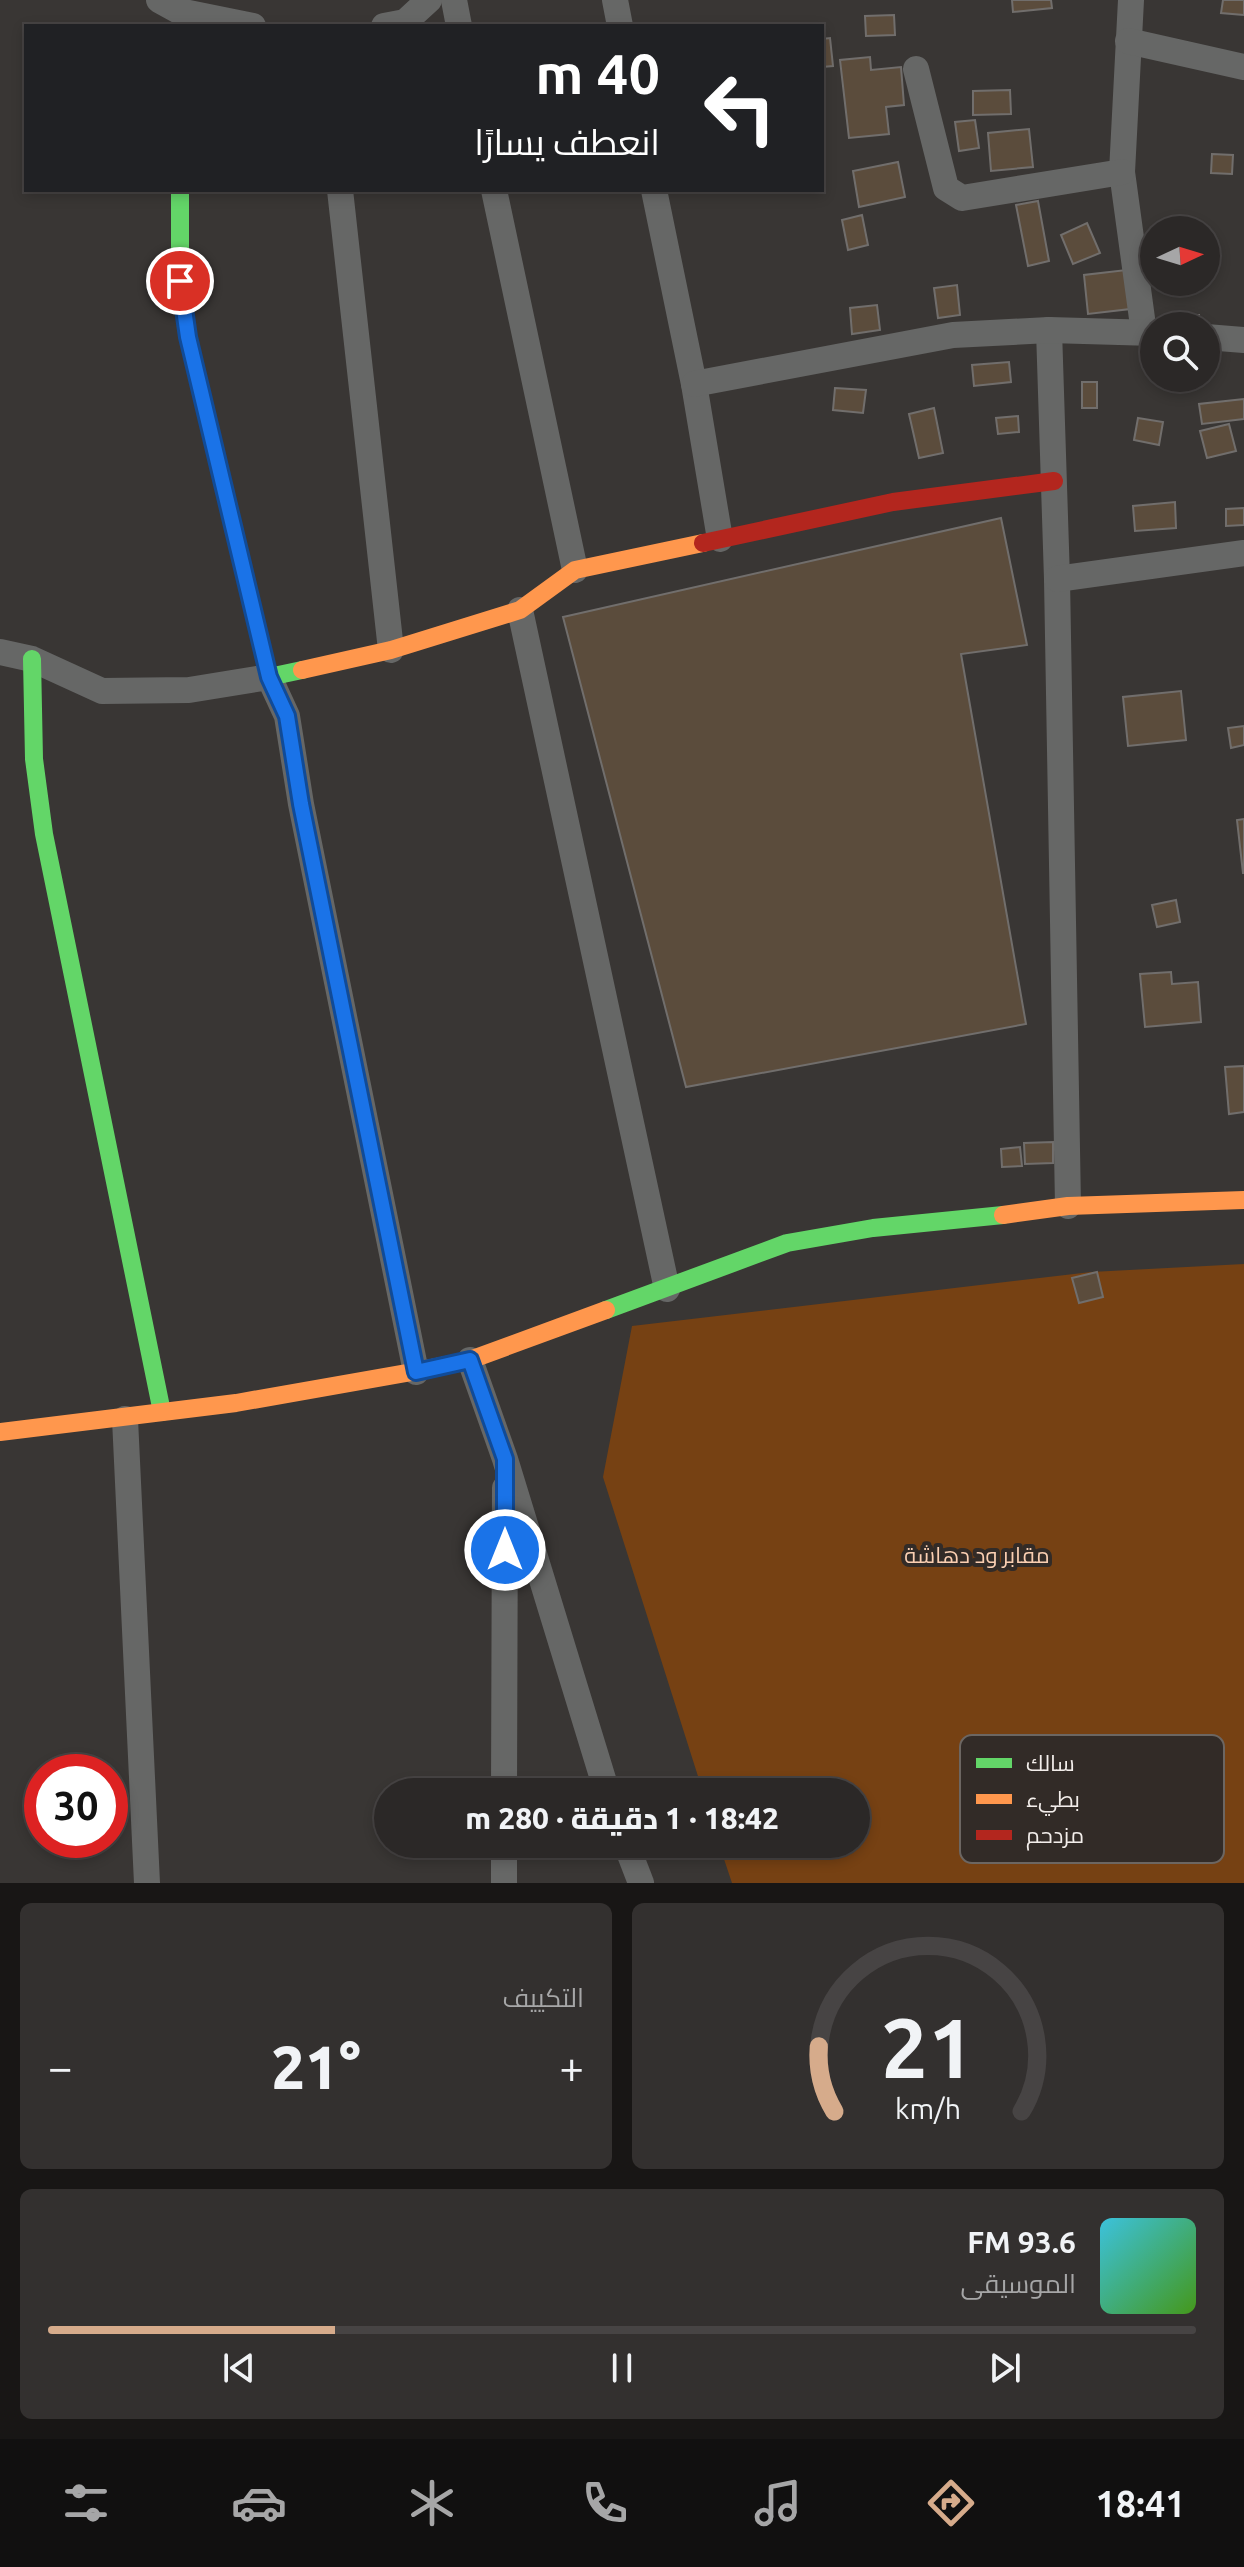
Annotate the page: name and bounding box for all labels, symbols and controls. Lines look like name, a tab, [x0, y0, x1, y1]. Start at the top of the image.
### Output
text: 40 m	[535, 42, 660, 105]
icon: left	[688, 56, 792, 160]
text: انعطف يسارًا	[474, 121, 660, 162]
north arrow	[1140, 216, 1220, 296]
map controls	[1140, 216, 1220, 392]
pin	[146, 247, 214, 315]
icon: arrive	[158, 259, 202, 303]
button: search	[1140, 312, 1220, 392]
position arrow	[463, 1508, 547, 1592]
park label: مقابر ود دهاشة	[904, 1542, 1050, 1568]
legend	[960, 1735, 1224, 1863]
text: سالك	[1026, 1750, 1075, 1775]
speed limit sign: 30	[24, 1754, 128, 1858]
text: بطيء	[1026, 1786, 1080, 1816]
text: 18:42 · 1 دقيقة · 280 m	[465, 1801, 779, 1835]
text: مزدحم	[1026, 1822, 1084, 1851]
text: التكييف	[502, 1983, 584, 2012]
text: 21	[881, 2000, 975, 2094]
text: 21°	[271, 2033, 361, 2100]
text: −	[48, 2042, 73, 2091]
text: +	[559, 2042, 584, 2091]
text: km/h	[895, 2092, 961, 2124]
text: 93.6 FM	[967, 2225, 1076, 2259]
text: الموسيقى	[961, 2269, 1076, 2298]
icon: previous	[217, 2346, 261, 2390]
icon: pause	[600, 2346, 644, 2390]
icon: next	[983, 2346, 1027, 2390]
icon: filters	[58, 2475, 114, 2531]
icon: car	[231, 2475, 287, 2531]
icon: climate	[404, 2475, 460, 2531]
icon: phone	[577, 2475, 633, 2531]
icon: music	[750, 2475, 806, 2531]
icon: directions	[923, 2475, 979, 2531]
text: 18:41	[1096, 2483, 1186, 2524]

